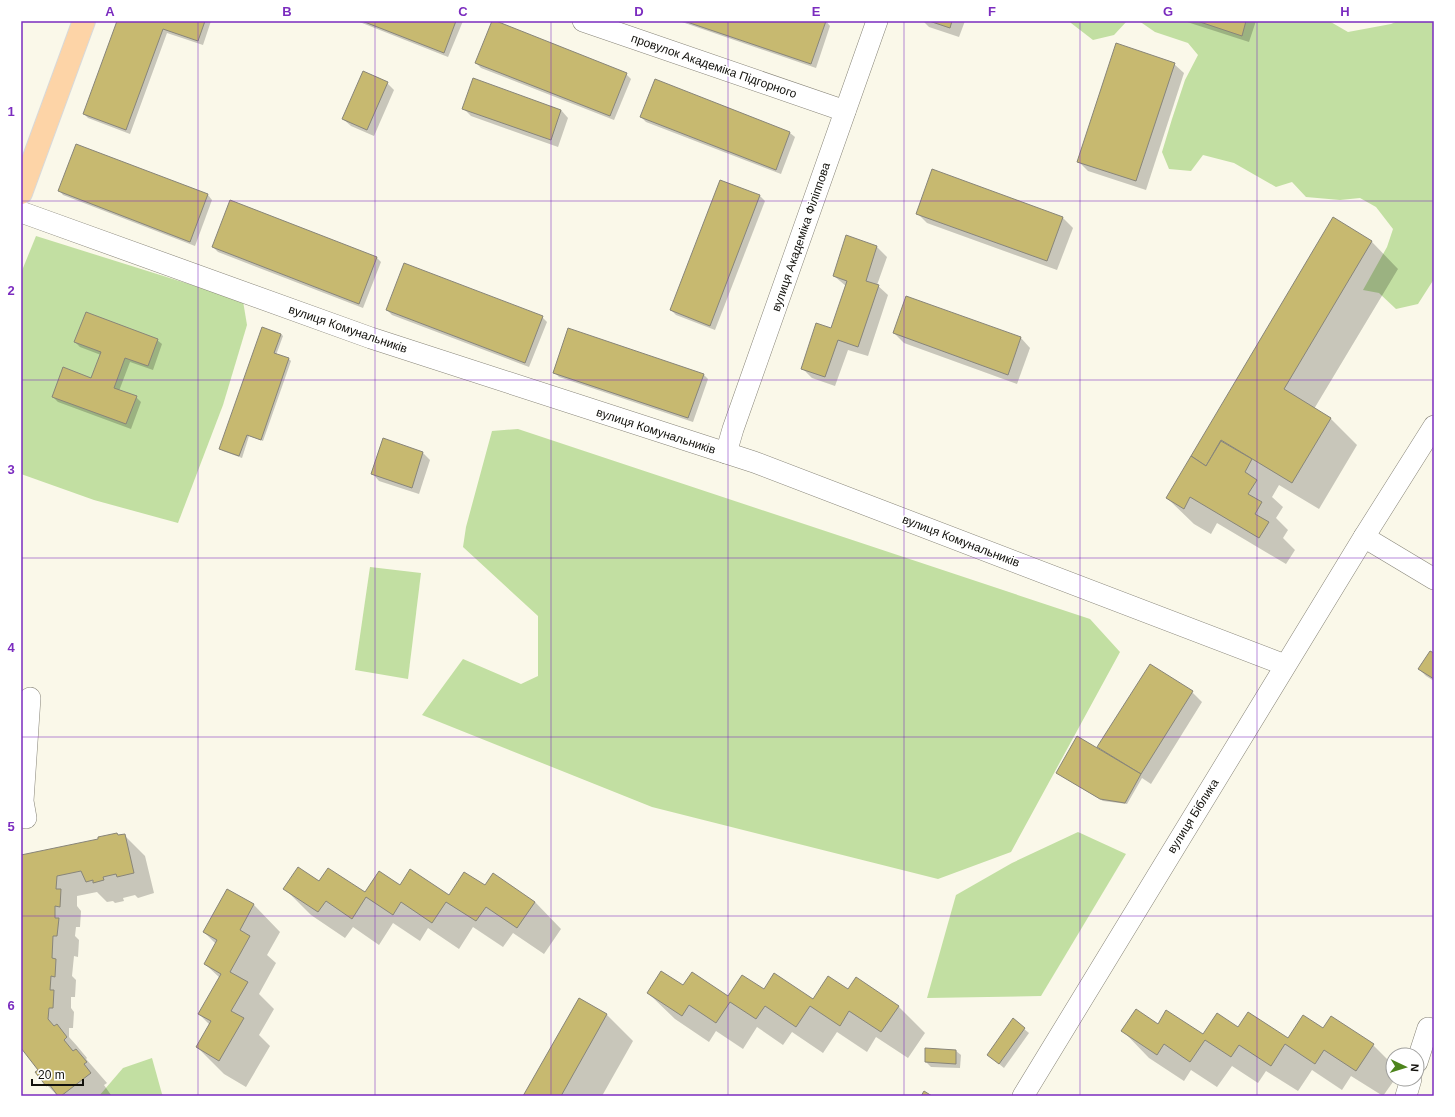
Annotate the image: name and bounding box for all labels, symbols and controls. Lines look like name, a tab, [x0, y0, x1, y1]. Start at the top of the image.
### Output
text: A	[105, 4, 115, 19]
text: B	[282, 4, 292, 19]
text: C	[458, 4, 468, 19]
text: D	[634, 4, 644, 19]
text: E	[812, 4, 821, 19]
text: F	[988, 4, 996, 19]
text: G	[1163, 4, 1173, 19]
text: H	[1340, 4, 1350, 19]
street label: провулок Академіка Підгорного	[629, 31, 799, 101]
text: 1	[7, 104, 15, 119]
street label: вулиця Академіка Філіппова	[769, 160, 833, 313]
text: 2	[7, 283, 15, 298]
street label: вулиця Комунальників	[287, 302, 409, 356]
street label: вулиця Комунальників	[595, 405, 717, 457]
text: 3	[7, 462, 15, 477]
street label: вулиця Комунальників	[900, 512, 1022, 570]
text: 4	[7, 640, 15, 655]
street label: вулиця Біблика	[1165, 776, 1222, 856]
text: 5	[7, 819, 15, 834]
text: 6	[7, 998, 15, 1013]
north arrow	[1385, 1047, 1425, 1087]
scale bar	[32, 1061, 83, 1087]
text: N	[1409, 1063, 1421, 1072]
text: 20 m	[38, 1068, 65, 1082]

